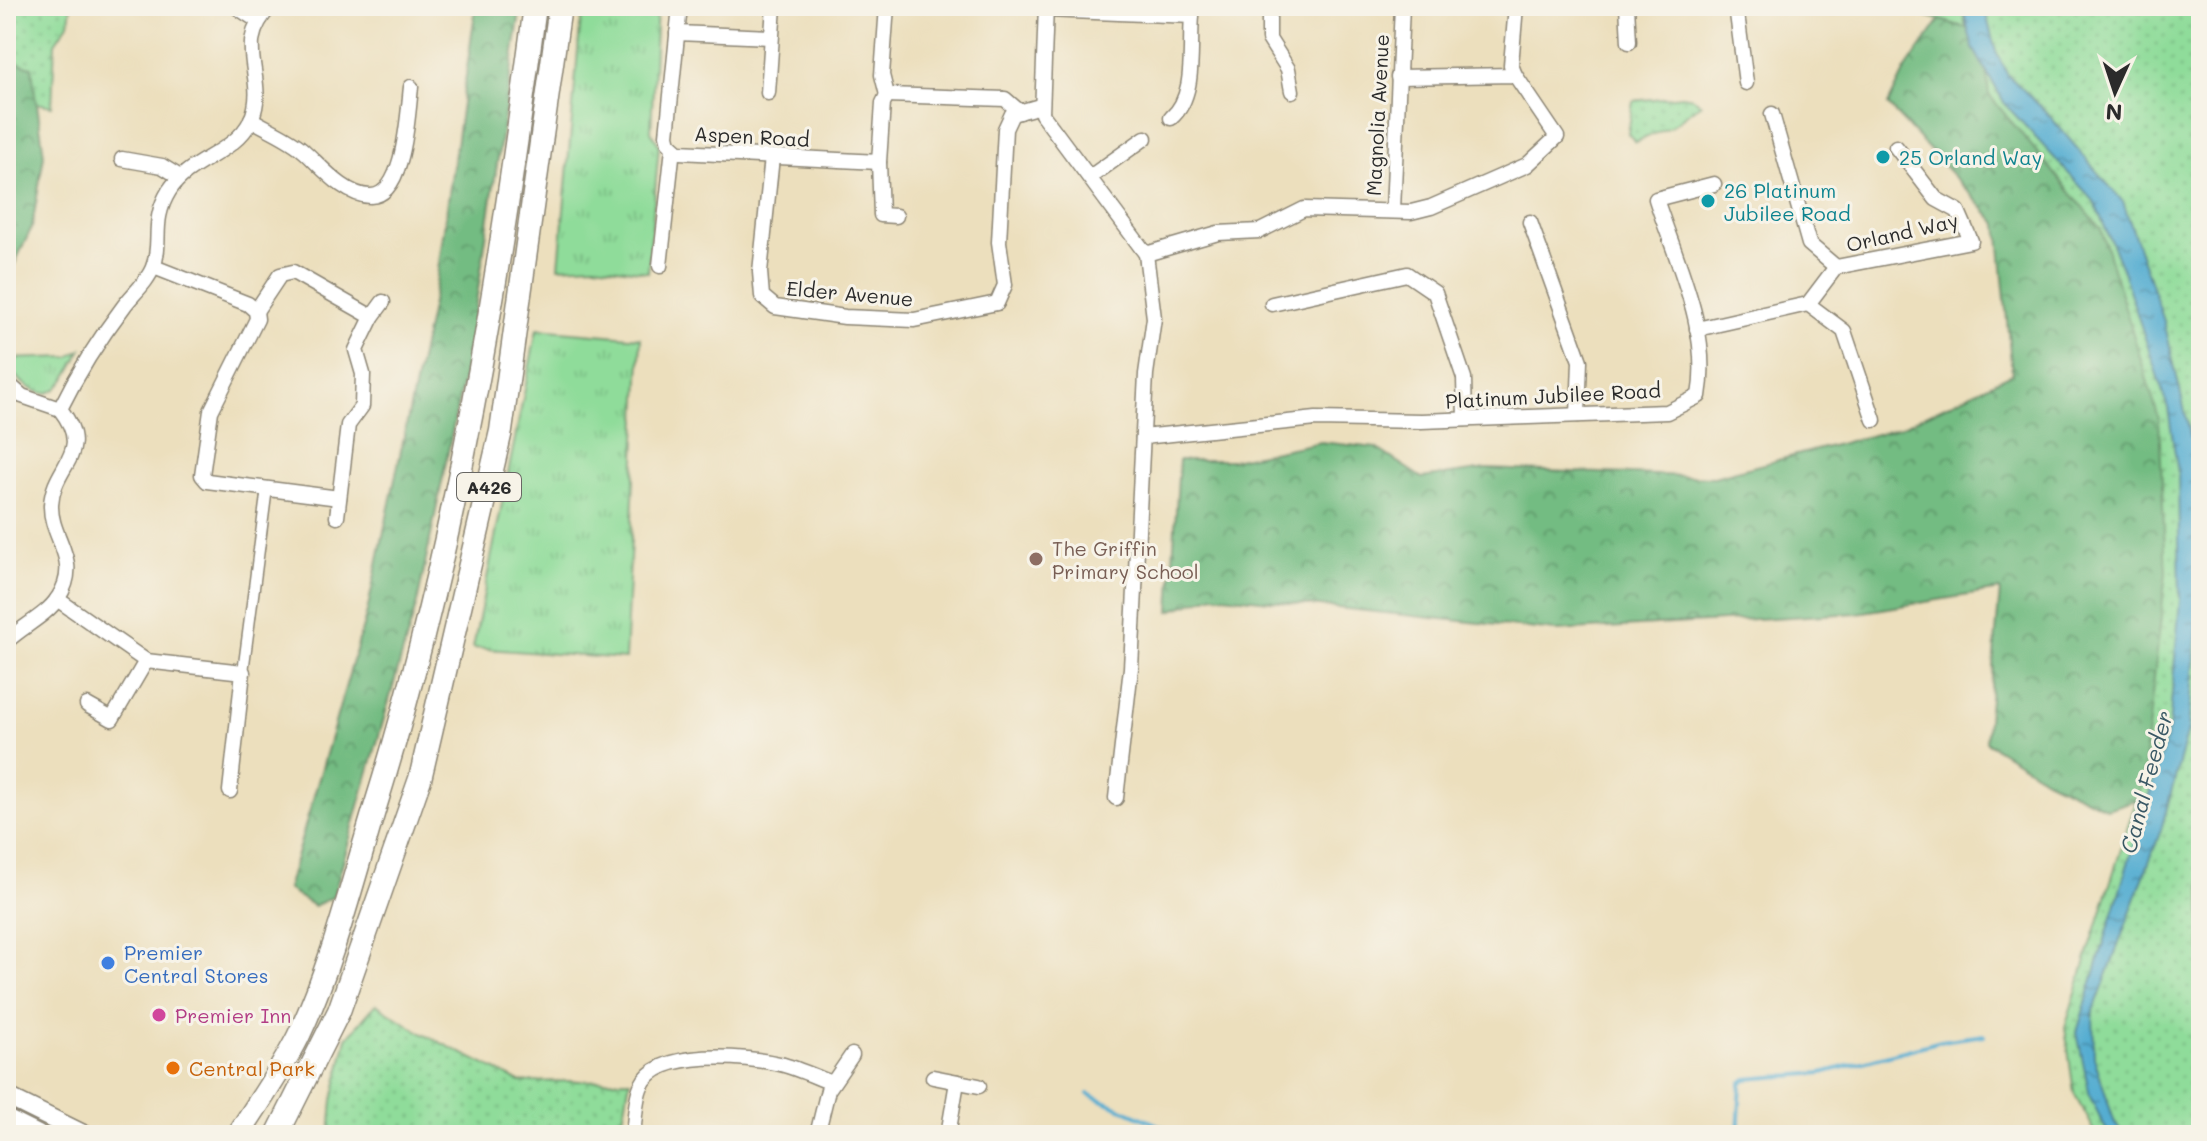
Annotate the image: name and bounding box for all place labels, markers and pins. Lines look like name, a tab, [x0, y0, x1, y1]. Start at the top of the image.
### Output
place label: 25 Orland Way	[1899, 144, 2042, 170]
marker: 25 Orland Way	[1874, 148, 1892, 166]
place label: 26 Platinum Jubilee Road	[1724, 177, 1851, 226]
marker: 26 Platinum Jubilee Road	[1699, 192, 1717, 210]
place label: The Griffin Primary School	[1052, 535, 1199, 584]
marker: The Griffin Primary School	[1027, 550, 1045, 568]
place label: Premier Central Stores	[124, 939, 269, 988]
marker: Premier Central Stores	[99, 954, 117, 972]
place label: Premier Inn	[175, 1002, 291, 1028]
marker: Premier Inn	[150, 1006, 168, 1024]
place label: Central Park	[189, 1055, 315, 1081]
marker: Central Park	[164, 1059, 182, 1077]

